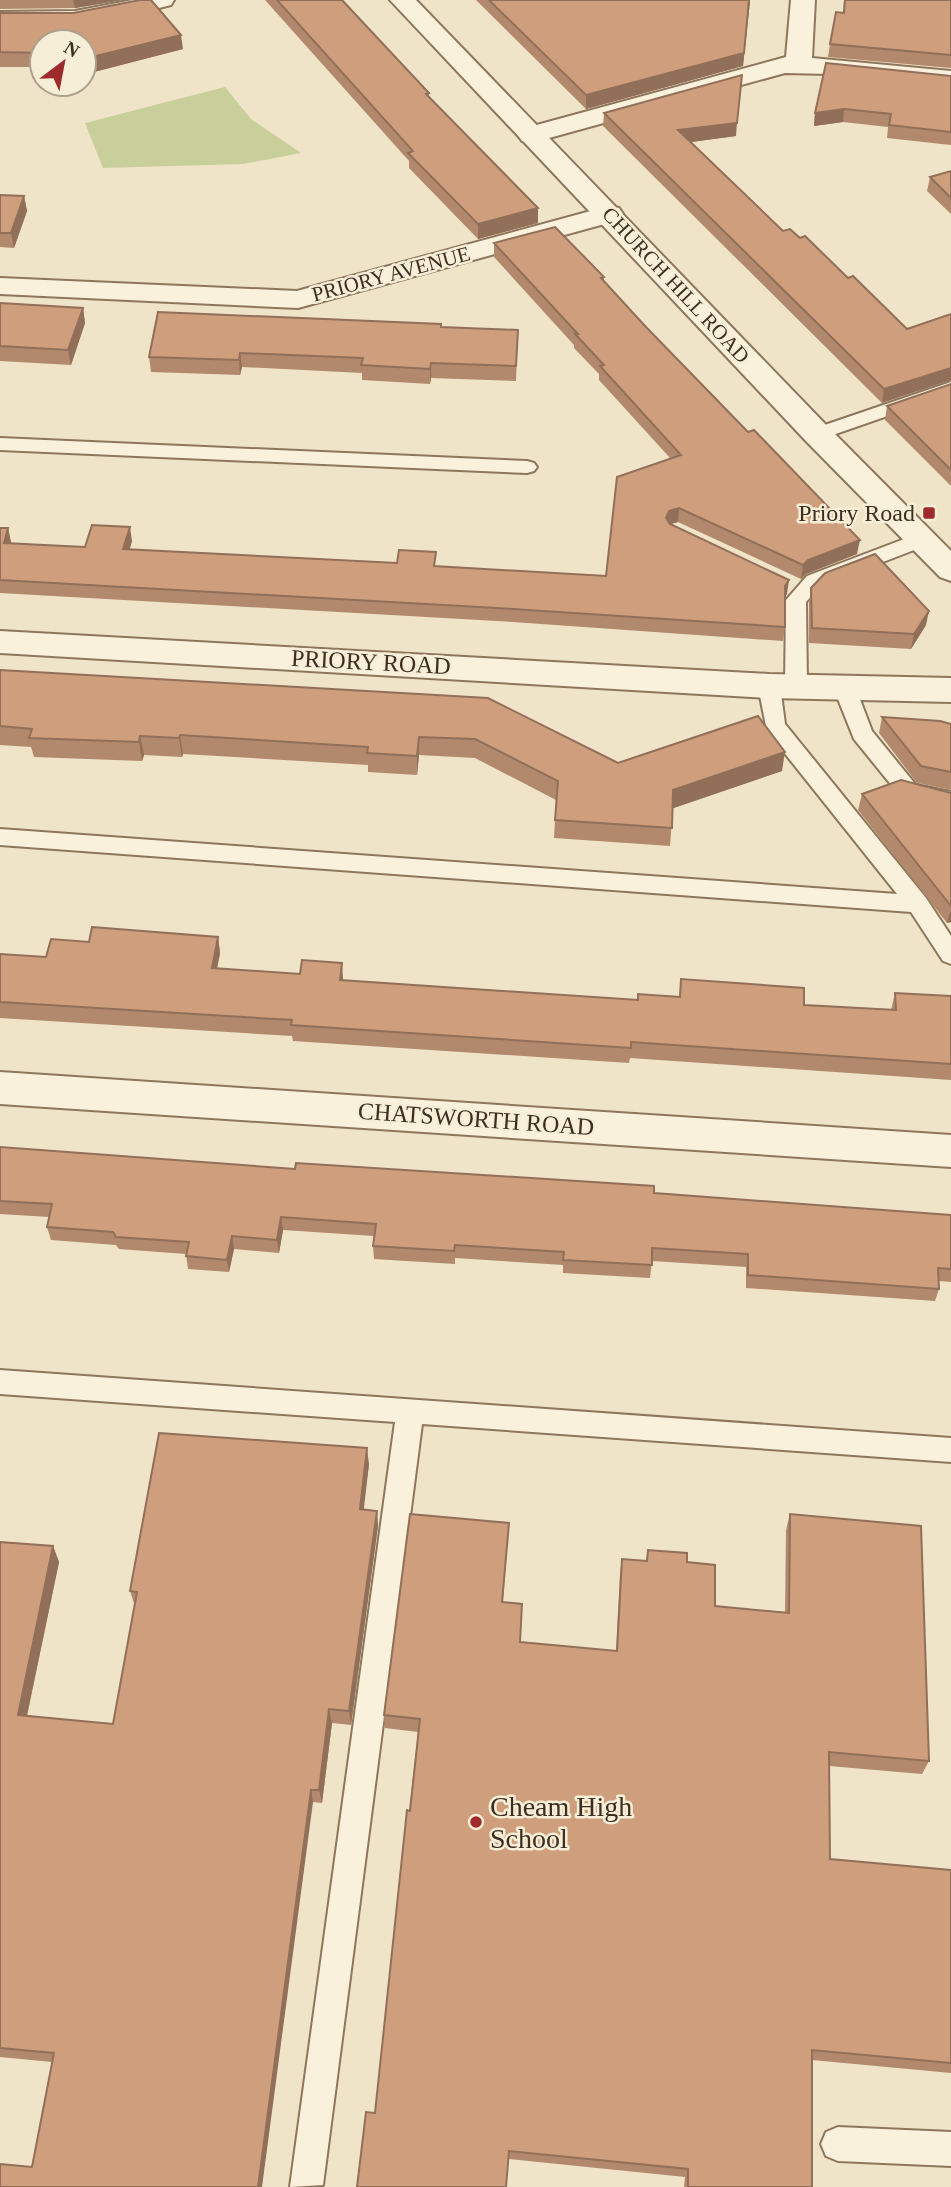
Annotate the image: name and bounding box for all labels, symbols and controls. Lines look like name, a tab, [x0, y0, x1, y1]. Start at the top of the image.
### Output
north arrow	[28, 28, 98, 98]
text: N	[60, 36, 83, 62]
street label: CHURCH HILL ROAD	[597, 202, 755, 368]
street label: PRIORY AVENUE	[309, 241, 473, 307]
place label: Priory Road	[798, 500, 915, 526]
marker: Priory Road	[921, 505, 937, 521]
street label: PRIORY ROAD	[291, 645, 451, 679]
street label: CHATSWORTH ROAD	[357, 1098, 595, 1140]
place label: Cheam High School	[490, 1791, 632, 1854]
marker: Cheam High School	[468, 1814, 484, 1830]

